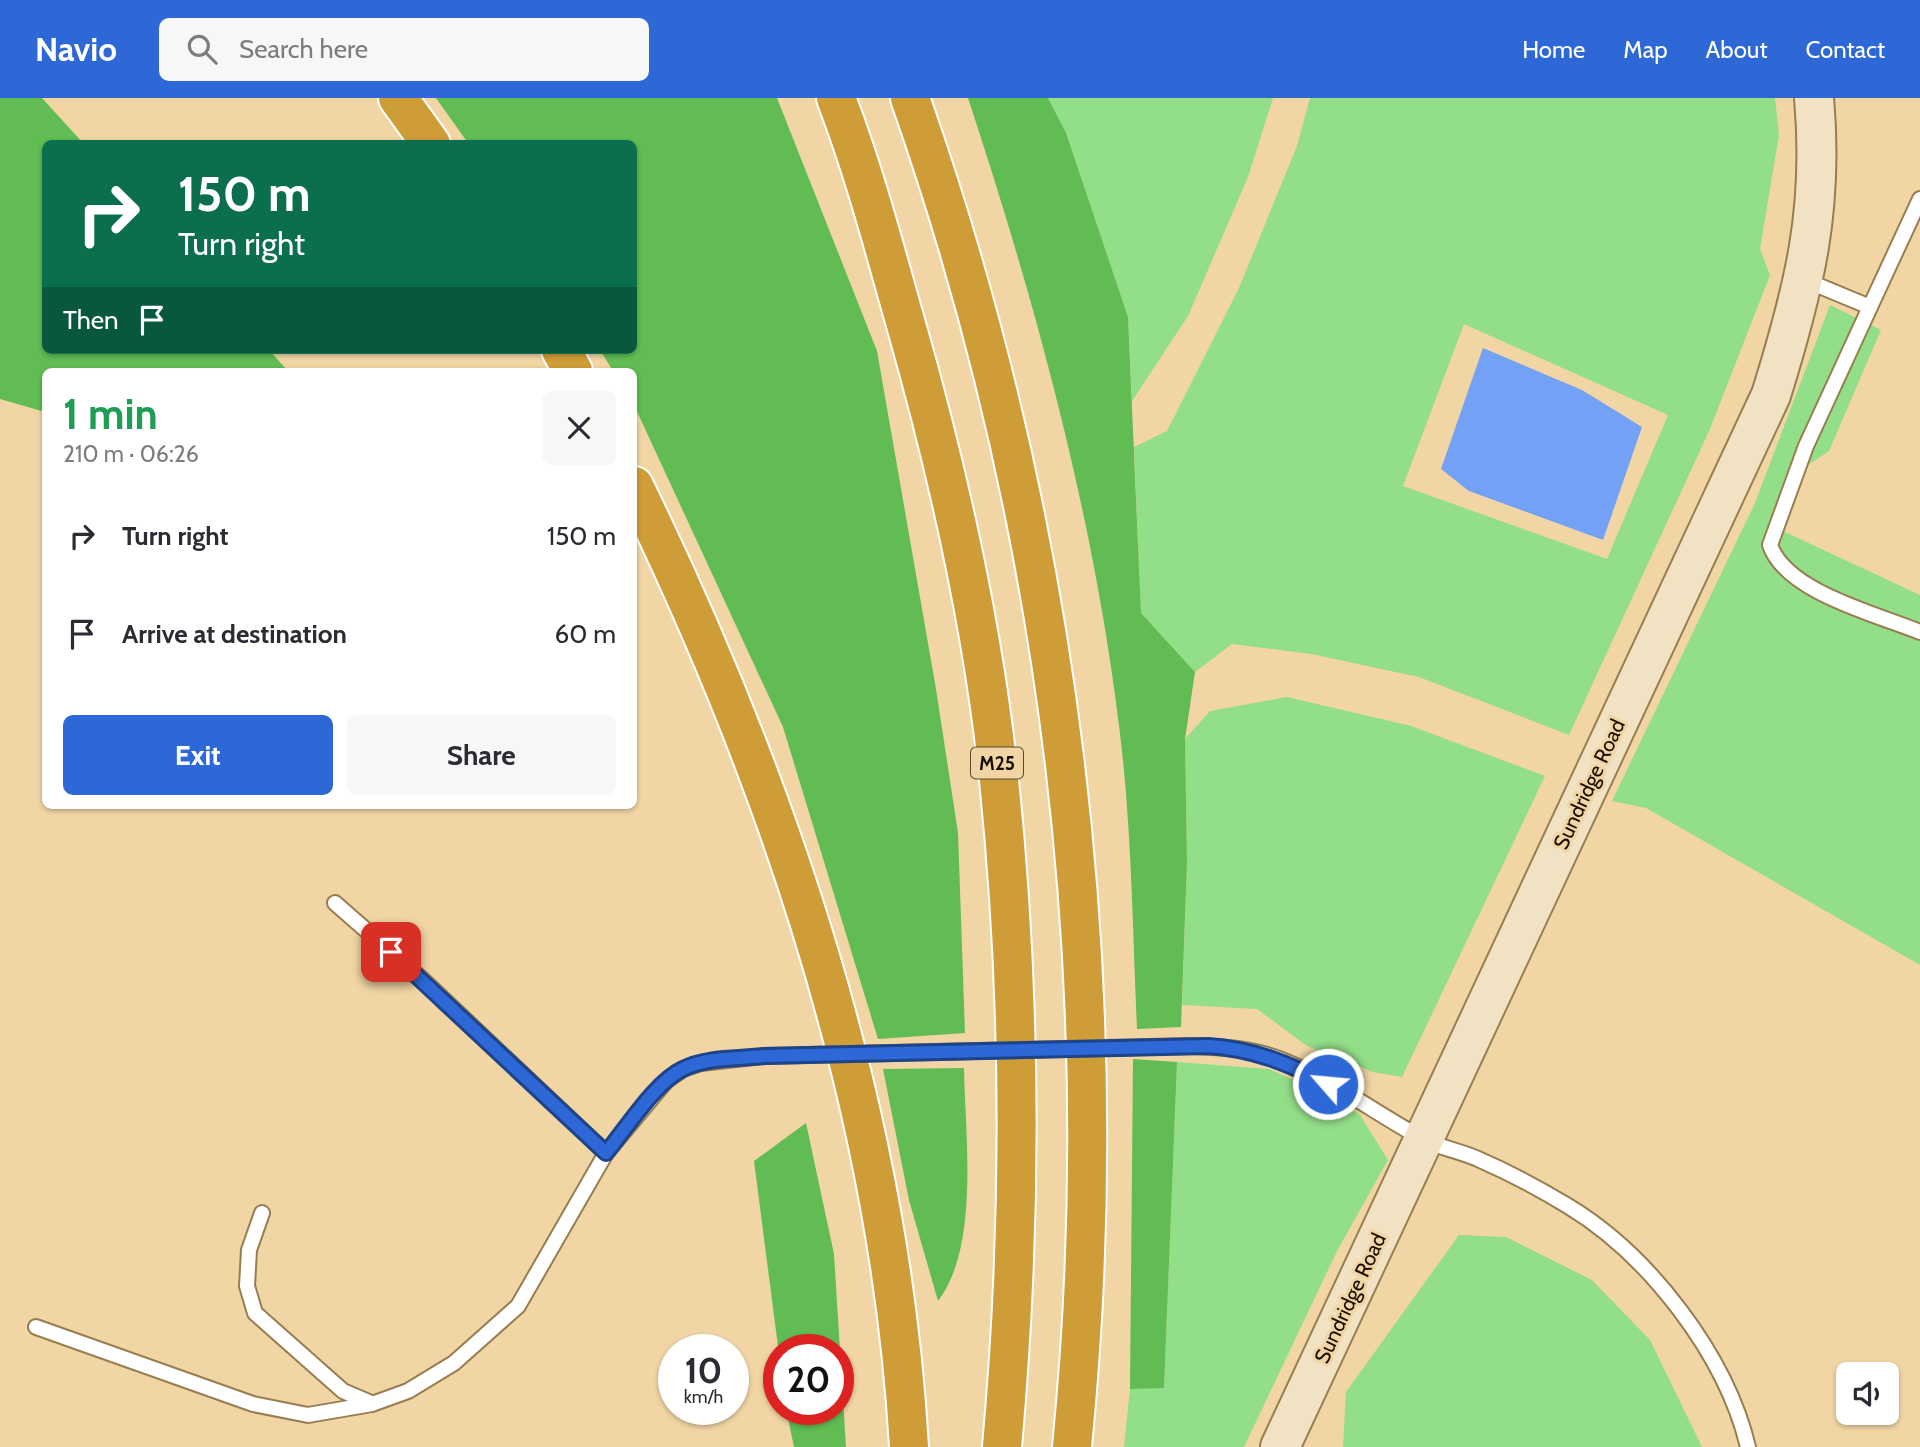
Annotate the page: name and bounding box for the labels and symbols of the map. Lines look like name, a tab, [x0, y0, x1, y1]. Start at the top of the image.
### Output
street label: Sundridge Road	[1548, 715, 1630, 853]
road number: M25	[971, 748, 1023, 778]
pin	[361, 922, 421, 982]
position arrow	[1291, 1047, 1365, 1121]
street label: Sundridge Road	[1309, 1229, 1391, 1367]
speed limit sign: 20	[763, 1334, 854, 1425]

